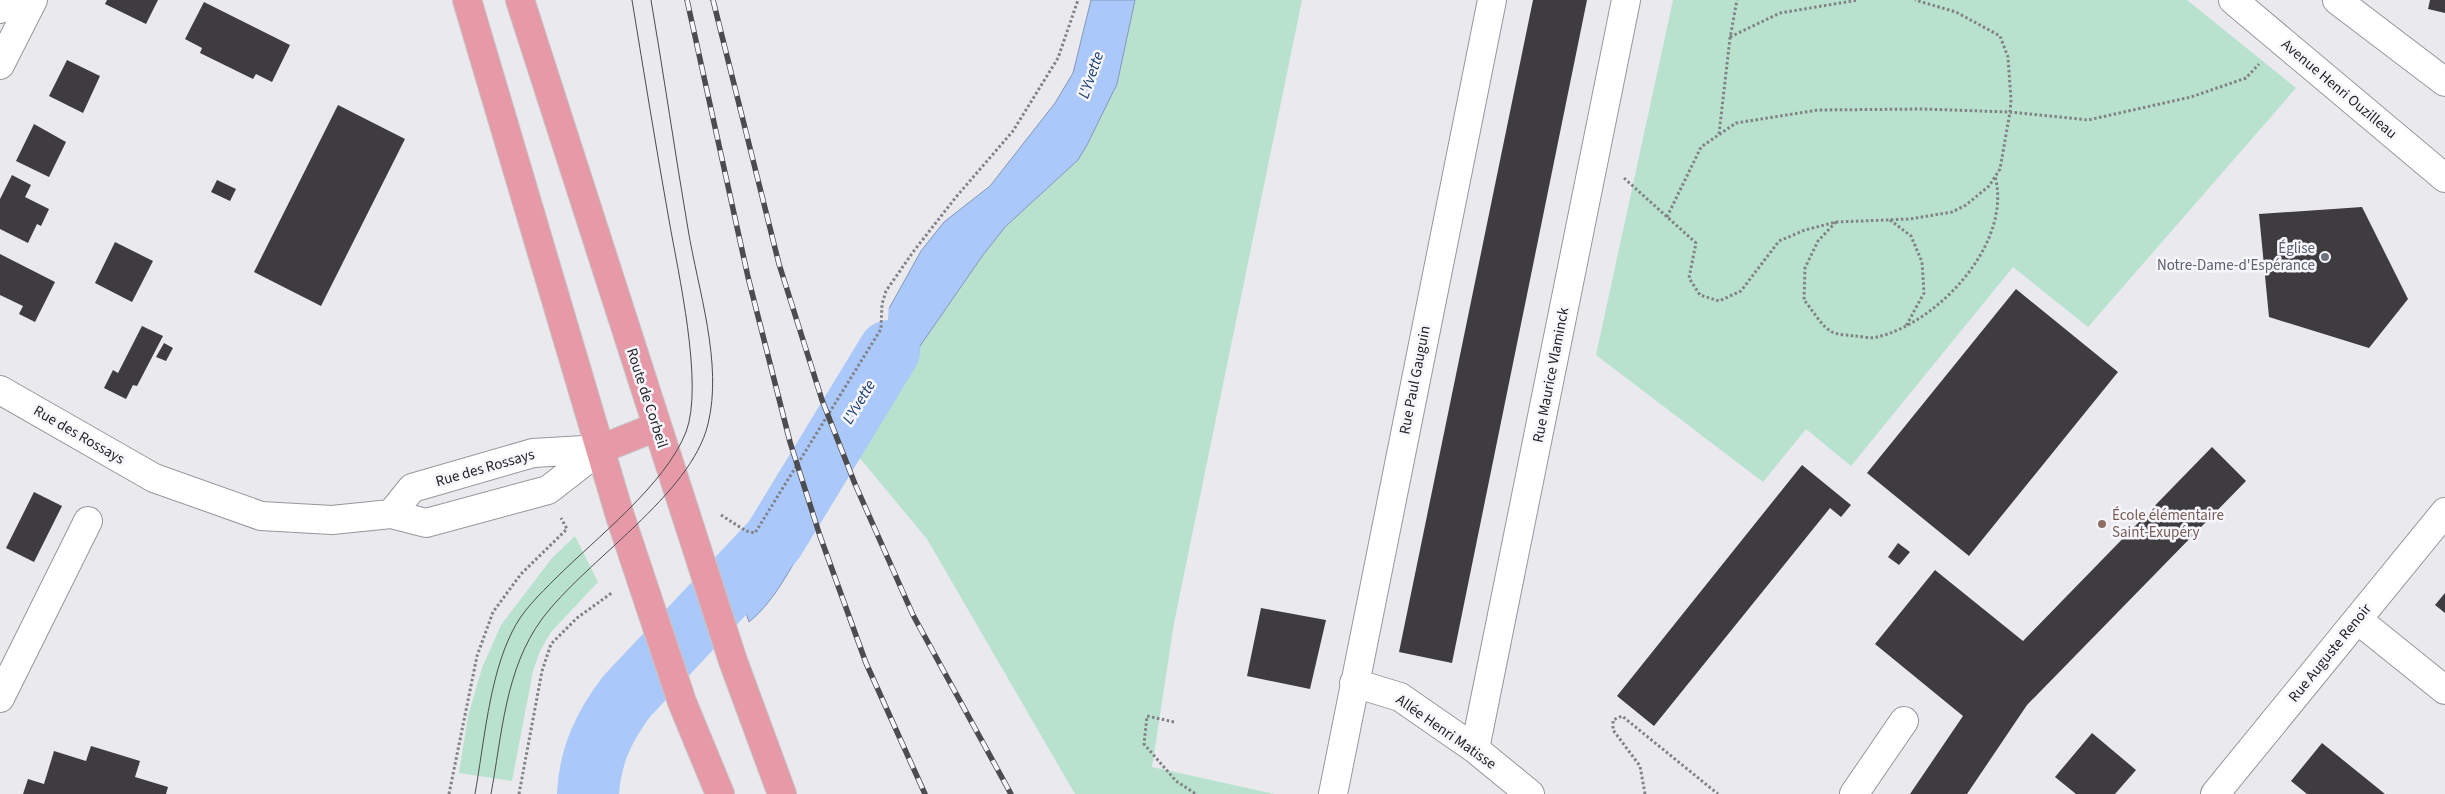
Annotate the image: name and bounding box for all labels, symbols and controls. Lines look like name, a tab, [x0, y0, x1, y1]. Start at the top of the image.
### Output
street label: Avenue Henri Ouzilleau	[2277, 34, 2401, 144]
water label: L'Yvette	[1073, 48, 1109, 101]
place label: Église Notre-Dame-d'Espérance	[2157, 238, 2315, 276]
marker: Église Notre-Dame-d'Espérance	[2319, 251, 2331, 263]
street label: Rue Maurice Vlaminck	[1528, 305, 1575, 444]
street label: Rue Paul Gauguin	[1394, 324, 1436, 436]
street label: Route de Corbeil	[621, 345, 673, 451]
water label: L'Yvette	[837, 375, 881, 428]
street label: Rue des Rossays	[30, 400, 128, 470]
street label: Rue des Rossays	[433, 444, 537, 492]
place label: École élémentaire Saint-Exupéry	[2112, 505, 2224, 543]
marker: École élémentaire Saint-Exupéry	[2096, 518, 2108, 530]
street label: Rue Auguste Renoir	[2284, 599, 2377, 707]
street label: Allée Henri Matisse	[1392, 690, 1500, 774]

